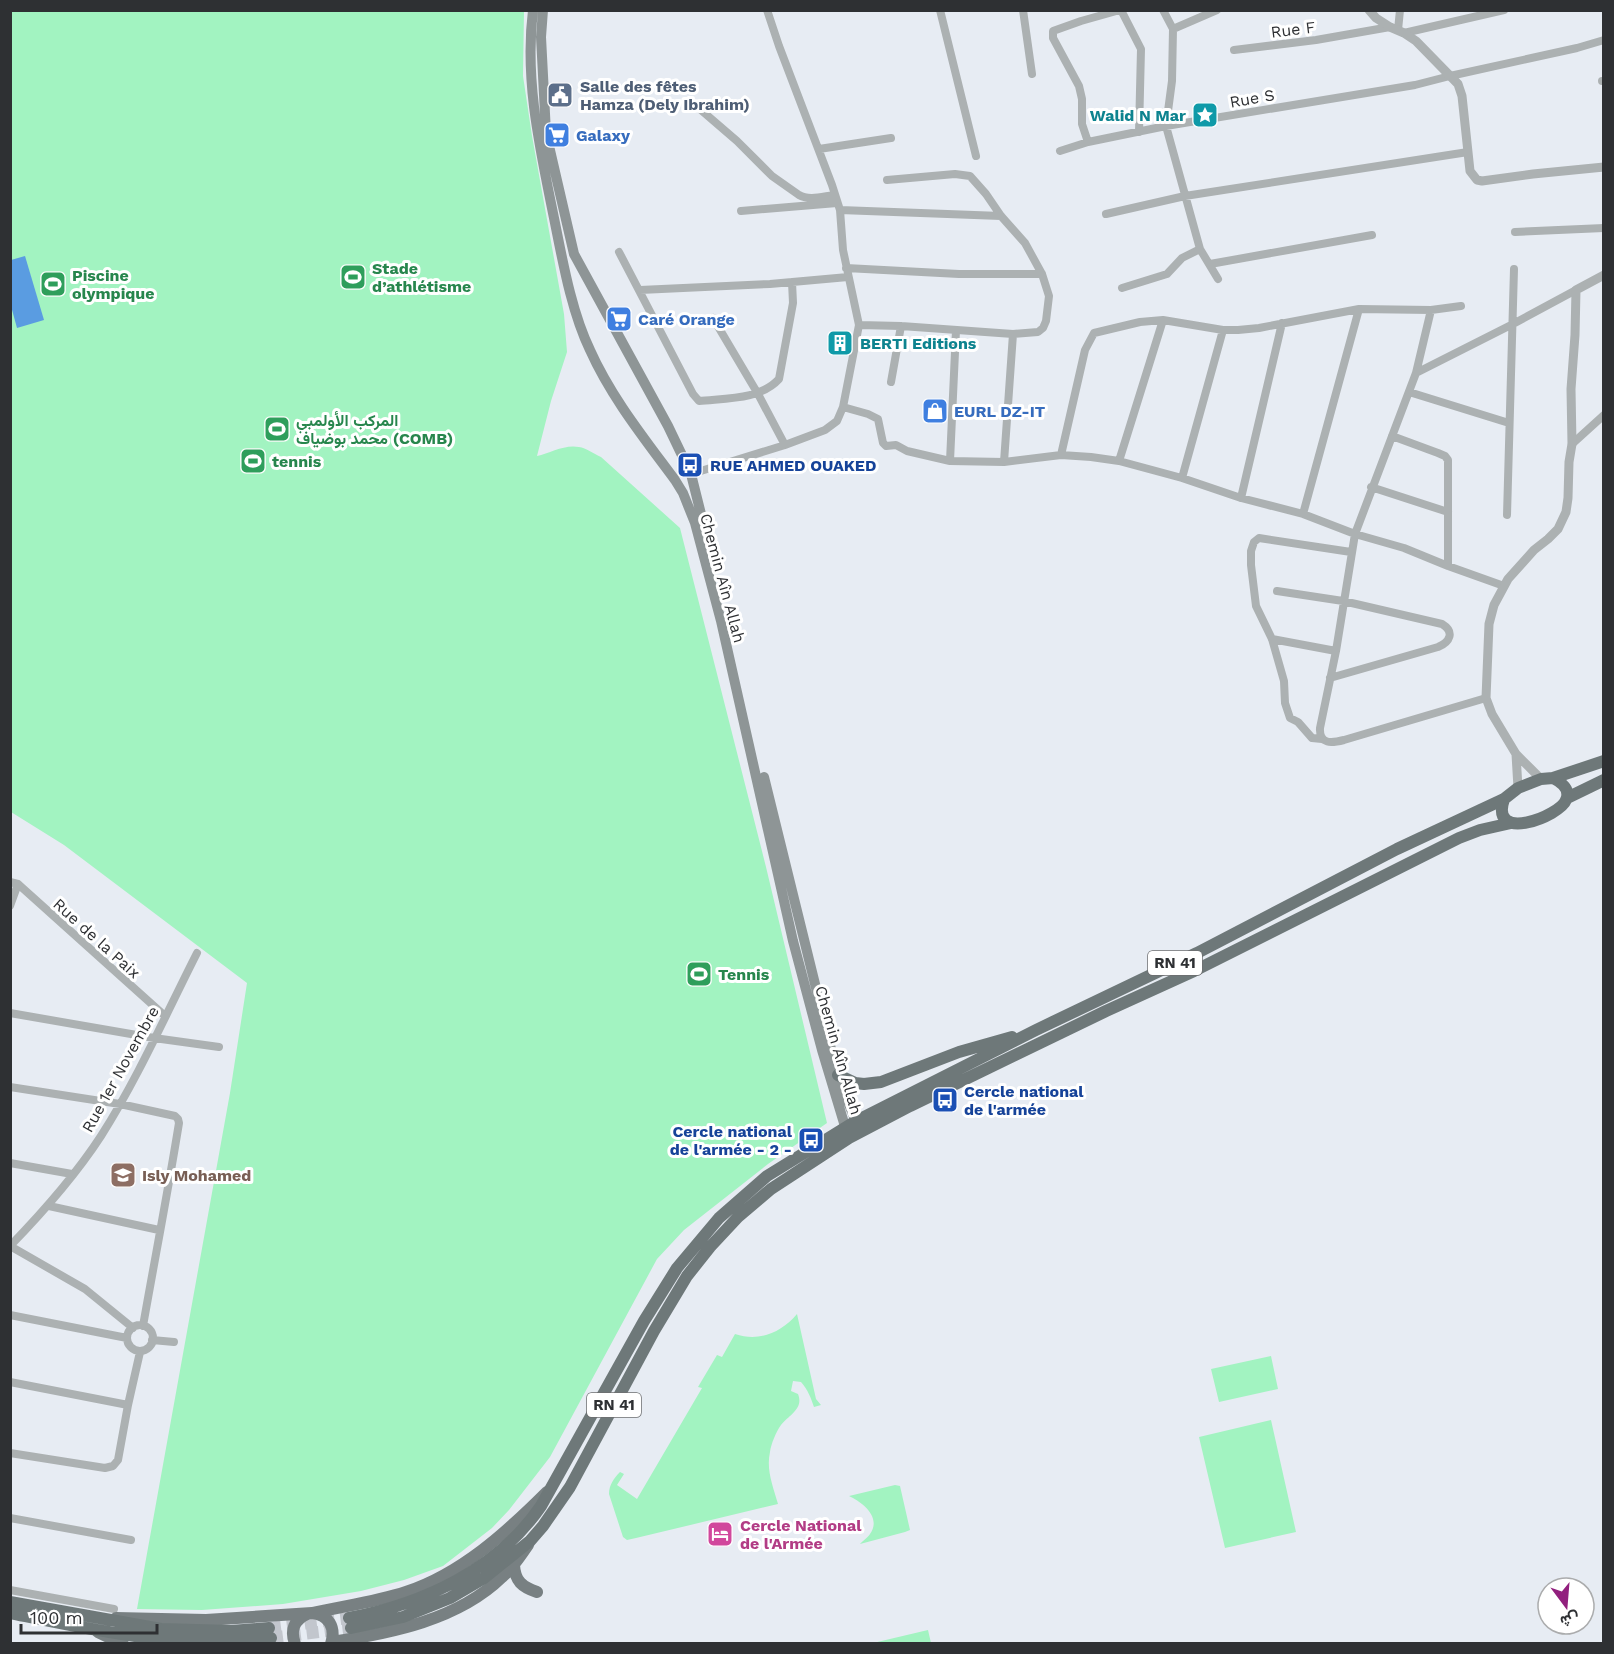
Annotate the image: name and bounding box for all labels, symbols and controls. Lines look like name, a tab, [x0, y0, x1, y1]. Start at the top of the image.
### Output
street label: Rue F	[1270, 17, 1317, 42]
place label: Salle des fêtes Hamza (Dely Ibrahim)	[580, 77, 750, 114]
public building icon: Salle des fêtes Hamza (Dely Ibrahim)	[545, 80, 575, 110]
street label: Rue S	[1228, 85, 1276, 112]
place icon: Walid N Mar	[1190, 100, 1220, 130]
place label: Walid N Mar	[1090, 106, 1186, 125]
supermarket icon: Galaxy	[542, 120, 572, 150]
place label: Galaxy	[576, 126, 631, 145]
place label: Stade d’athlétisme	[372, 259, 471, 296]
sports icon: Stade d’athlétisme	[338, 262, 368, 292]
place label: Piscine olympique	[72, 266, 155, 303]
sports icon: Piscine olympique	[38, 269, 68, 299]
supermarket icon: Caré Orange	[604, 304, 634, 334]
place label: Caré Orange	[638, 310, 735, 329]
building icon: BERTI Editions	[825, 328, 855, 358]
place label: BERTI Editions	[860, 334, 977, 353]
shop icon: EURL DZ-IT	[920, 396, 950, 426]
place label: EURL DZ-IT	[954, 402, 1046, 421]
place label: المركب الأولمبي محمد بوضياف (COMB)	[296, 411, 453, 449]
sports icon: المركب الأولمبي محمد بوضياف (COMB)	[262, 414, 292, 444]
sports icon: tennis	[238, 446, 268, 476]
bus stop icon: RUE AHMED OUAKED	[675, 450, 705, 480]
place label: tennis	[272, 452, 322, 471]
place label: RUE AHMED OUAKED	[710, 456, 876, 475]
street label: Chemin Aîn Allah	[696, 511, 749, 645]
street label: Rue de la Paix	[49, 894, 144, 982]
road number: RN 41	[1148, 951, 1202, 975]
sports icon: Tennis	[684, 959, 714, 989]
place label: Tennis	[718, 965, 770, 984]
street label: Chemin Aîn Allah	[811, 984, 866, 1117]
street label: Rue 1er Novembre	[78, 1003, 163, 1136]
place label: Cercle national de l'armée	[964, 1082, 1084, 1119]
bus stop icon: Cercle national de l'armée	[930, 1085, 960, 1115]
place label: Cercle national de l'armée - 2 -	[670, 1122, 793, 1159]
bus stop icon: Cercle national de l'armée - 2 -	[796, 1125, 826, 1155]
school or university icon: Isly Mohamed	[108, 1160, 138, 1190]
place label: Isly Mohamed	[142, 1166, 251, 1185]
road number: RN 41	[587, 1393, 641, 1417]
place label: Cercle National de l'Armée	[740, 1516, 862, 1553]
hotel icon: Cercle National de l'Armée	[705, 1519, 735, 1549]
north arrow	[1536, 1576, 1596, 1636]
scale bar	[21, 1597, 158, 1635]
text: 100 m	[30, 1607, 83, 1628]
text: ش	[1558, 1608, 1582, 1632]

